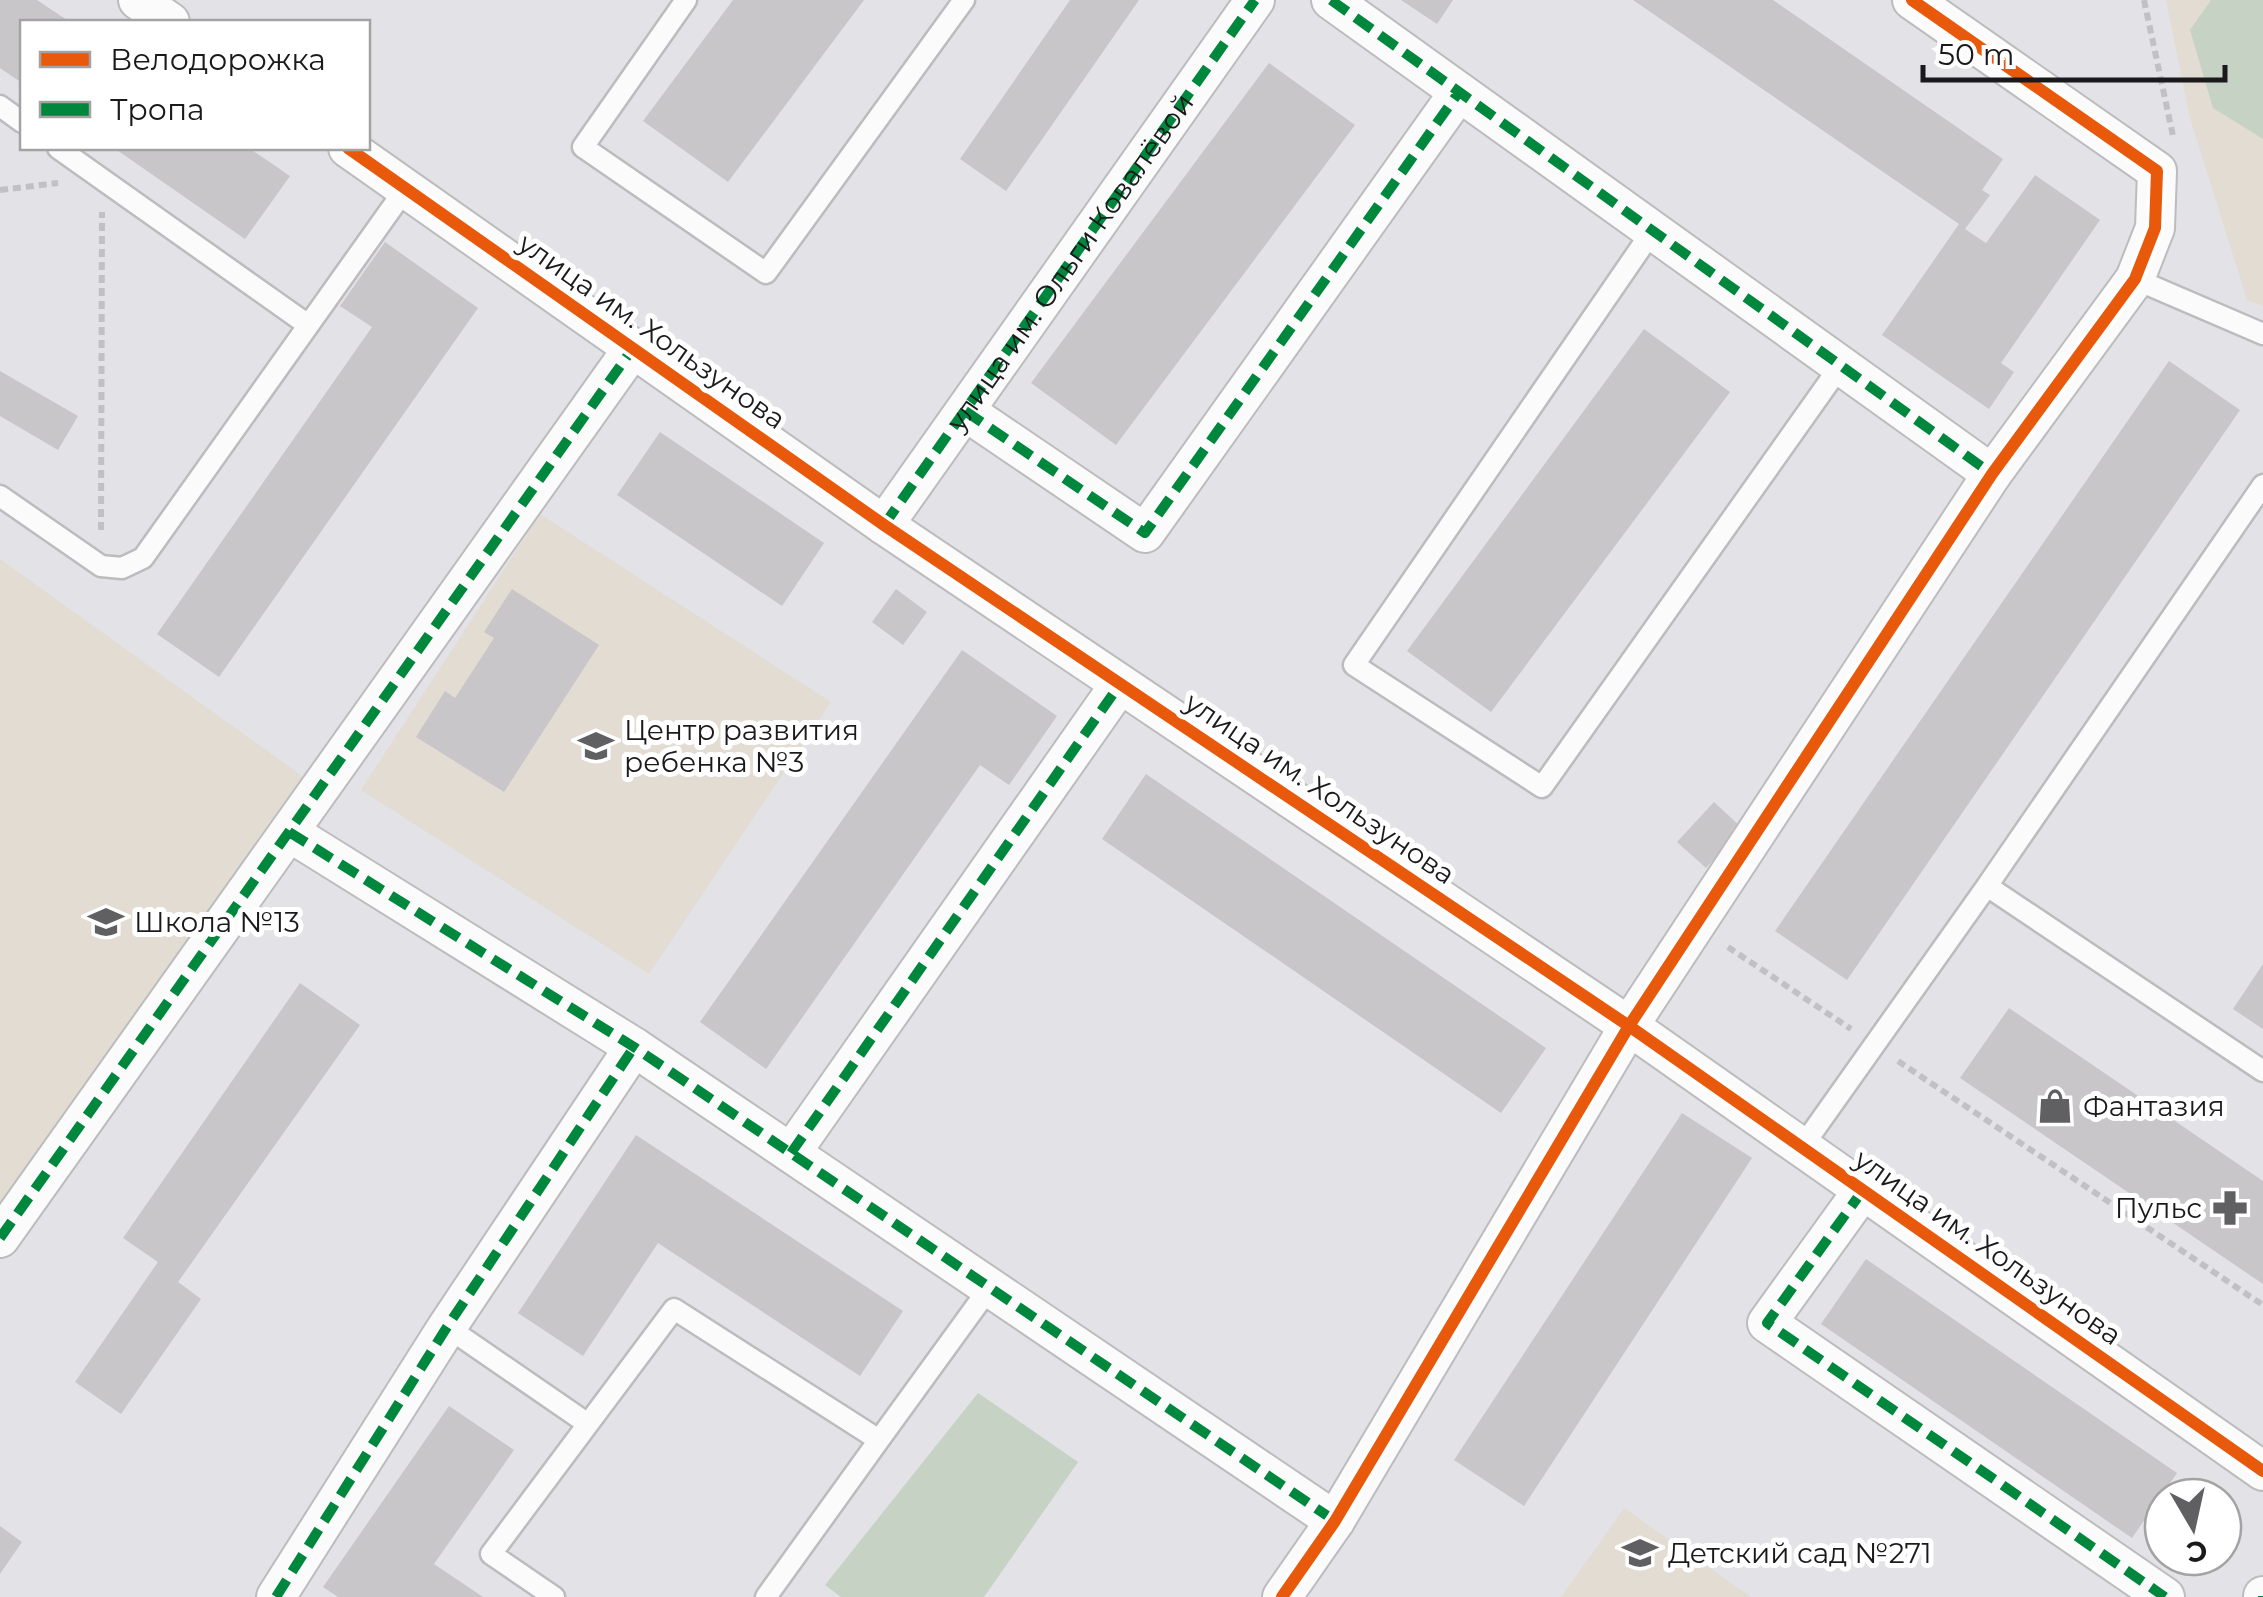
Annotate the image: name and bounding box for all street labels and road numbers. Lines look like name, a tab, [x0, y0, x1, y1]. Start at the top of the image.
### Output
street label: улица им. Ольги Ковалёвой	[938, 87, 1201, 438]
street label: улица им. Хользунова	[511, 225, 792, 436]
street label: улица им. Хользунова	[1178, 684, 1461, 891]
street label: улица им. Хользунова	[1847, 1141, 2128, 1352]

